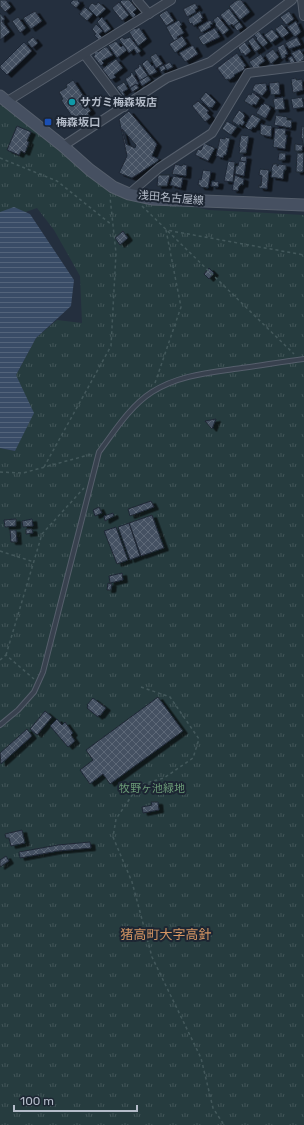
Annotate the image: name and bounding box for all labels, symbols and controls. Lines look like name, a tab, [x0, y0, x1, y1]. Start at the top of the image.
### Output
place label: サガミ梅森坂店	[80, 96, 157, 109]
marker: サガミ梅森坂店	[67, 97, 77, 107]
place label: 梅森坂口	[56, 116, 100, 129]
marker: 梅森坂口	[43, 117, 53, 127]
street label: 浅田名古屋線	[138, 189, 204, 207]
park label: 牧野ヶ池緑地	[119, 782, 185, 795]
district label: 猪高町大字高針	[120, 927, 212, 942]
scale bar	[14, 1087, 137, 1113]
text: 100 m	[20, 1094, 54, 1108]

